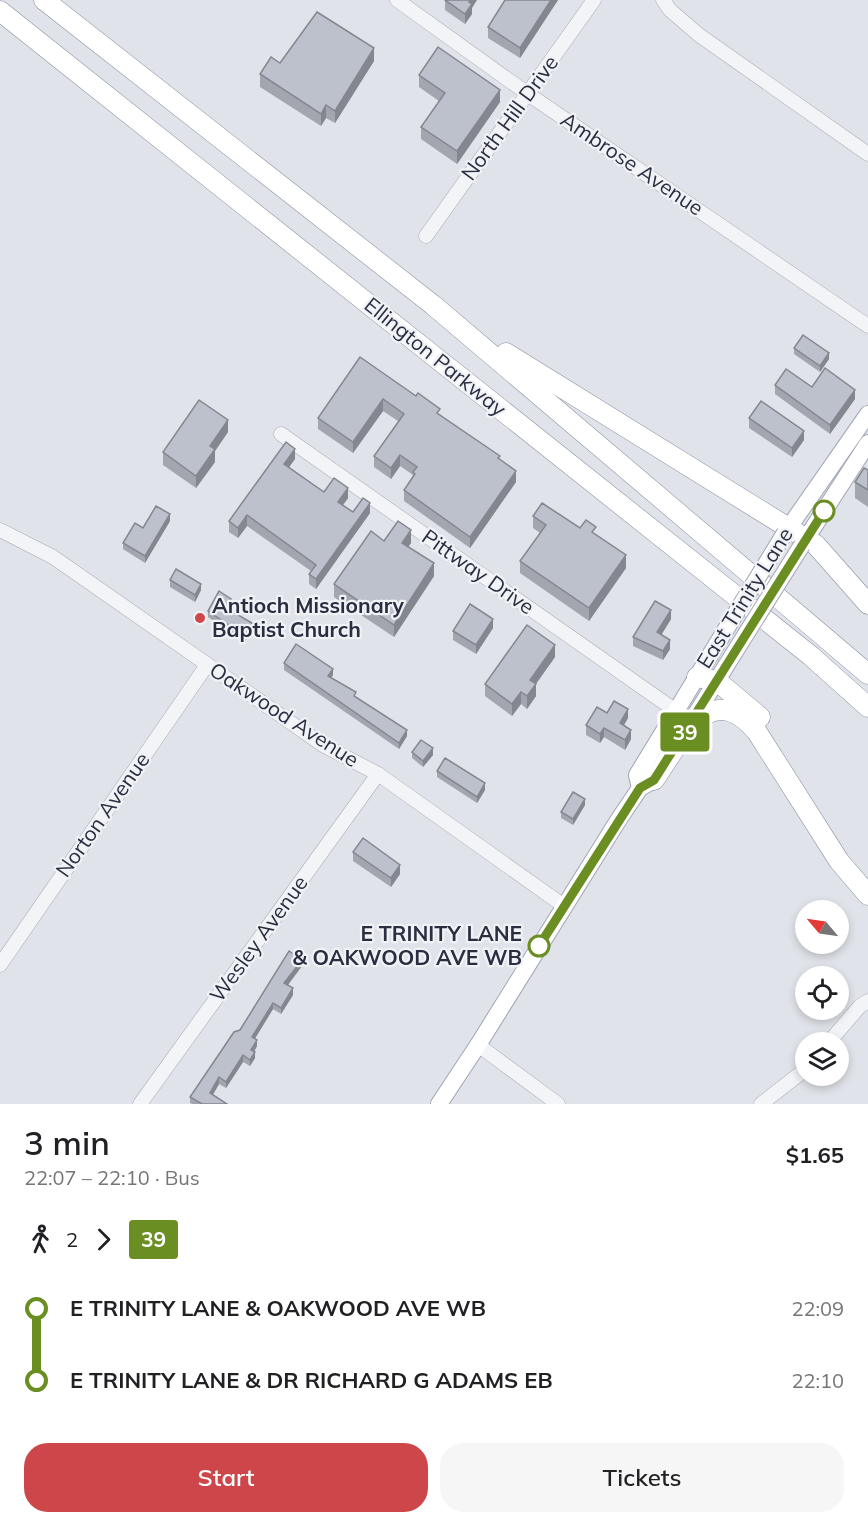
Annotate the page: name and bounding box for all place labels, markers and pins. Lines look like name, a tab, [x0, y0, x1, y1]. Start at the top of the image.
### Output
unlabelled marker	[813, 500, 835, 522]
place label: Antioch Missionary Baptist Church	[212, 592, 405, 642]
marker: Antioch Missionary Baptist Church	[193, 611, 207, 625]
place label: E TRINITY LANE & OAKWOOD AVE WB	[292, 920, 522, 970]
marker: E TRINITY LANE & OAKWOOD AVE WB	[528, 935, 550, 957]

